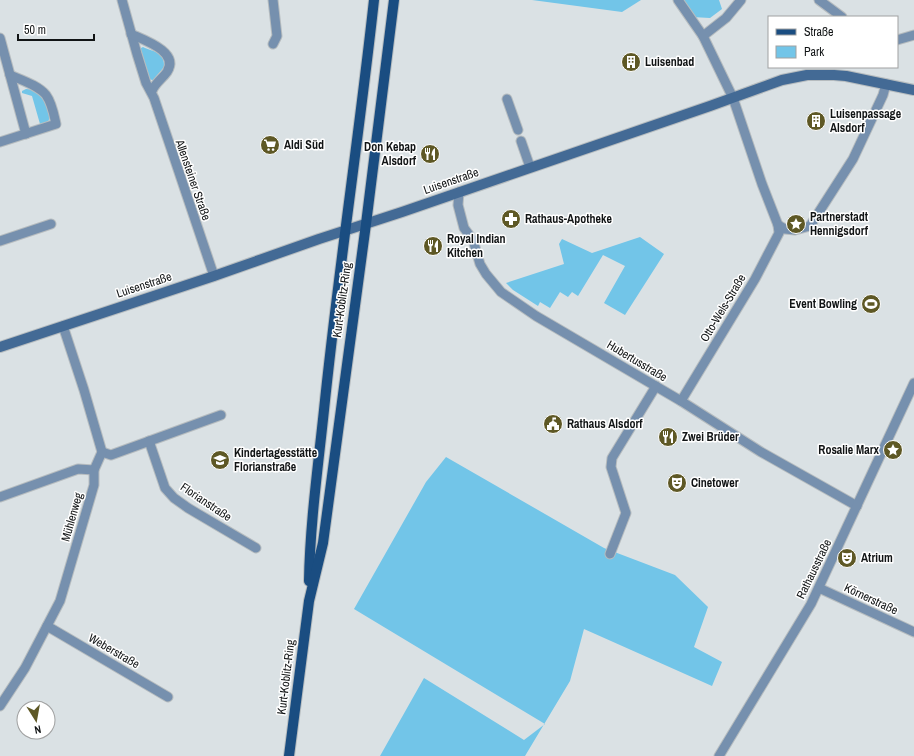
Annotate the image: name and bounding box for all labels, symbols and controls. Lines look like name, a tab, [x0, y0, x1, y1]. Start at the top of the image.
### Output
scale bar	[18, 16, 94, 42]
legend	[768, 16, 898, 68]
text: 50 m	[24, 22, 46, 38]
text: Straße	[804, 24, 834, 40]
text: Park	[804, 44, 824, 60]
building icon: Luisenbad	[620, 51, 642, 73]
place label: Luisenbad	[645, 54, 694, 70]
place label: Luisenpassage Alsdorf	[830, 106, 902, 136]
building icon: Luisenpassage Alsdorf	[805, 110, 827, 132]
supermarket icon: Aldi Süd	[259, 134, 281, 156]
street label: Allensteiner Straße	[171, 137, 214, 222]
place label: Aldi Süd	[284, 137, 324, 153]
place label: Don Kebap Alsdorf	[364, 139, 417, 169]
restaurant icon: Don Kebap Alsdorf	[419, 143, 441, 165]
street label: Luisenstraße	[421, 164, 481, 198]
pharmacy icon: Rathaus-Apotheke	[500, 208, 522, 230]
place label: Partnerstadt Hennigsdorf	[810, 209, 869, 239]
place label: Rathaus-Apotheke	[525, 211, 612, 227]
place icon: Partnerstadt Hennigsdorf	[785, 213, 807, 235]
place label: Royal Indian Kitchen	[447, 231, 506, 261]
restaurant icon: Royal Indian Kitchen	[422, 235, 444, 257]
street label: Kurt-Koblitz-Ring	[329, 261, 355, 338]
street label: Luisenstraße	[114, 269, 174, 301]
street label: Otto-Wels-Straße	[696, 271, 750, 345]
sports icon: Event Bowling	[860, 293, 882, 315]
place label: Event Bowling	[789, 296, 857, 312]
street label: Hubertusstraße	[604, 337, 670, 385]
public building icon: Rathaus Alsdorf	[542, 413, 564, 435]
place label: Rathaus Alsdorf	[567, 416, 643, 432]
restaurant icon: Zwei Brüder	[657, 426, 679, 448]
place label: Zwei Brüder	[682, 429, 739, 445]
place icon: Rosalie Marx	[882, 439, 904, 461]
place label: Rosalie Marx	[818, 442, 880, 458]
place label: Kindertagesstätte Florianstraße	[234, 445, 318, 475]
school or university icon: Kindertagesstätte Florianstraße	[209, 449, 231, 471]
theatre icon: Cinetower	[666, 472, 688, 494]
place label: Cinetower	[691, 475, 739, 491]
street label: Florianstraße	[177, 479, 235, 525]
street label: Mühlenweg	[57, 490, 87, 543]
street label: Rathausstraße	[793, 536, 835, 602]
theatre icon: Atrium	[836, 547, 858, 569]
place label: Atrium	[861, 550, 893, 566]
street label: Körnerstraße	[842, 580, 900, 618]
street label: Weberstraße	[85, 630, 143, 672]
street label: Kurt-Koblitz-Ring	[273, 638, 299, 715]
north arrow	[16, 700, 56, 740]
text: N	[33, 722, 42, 737]

